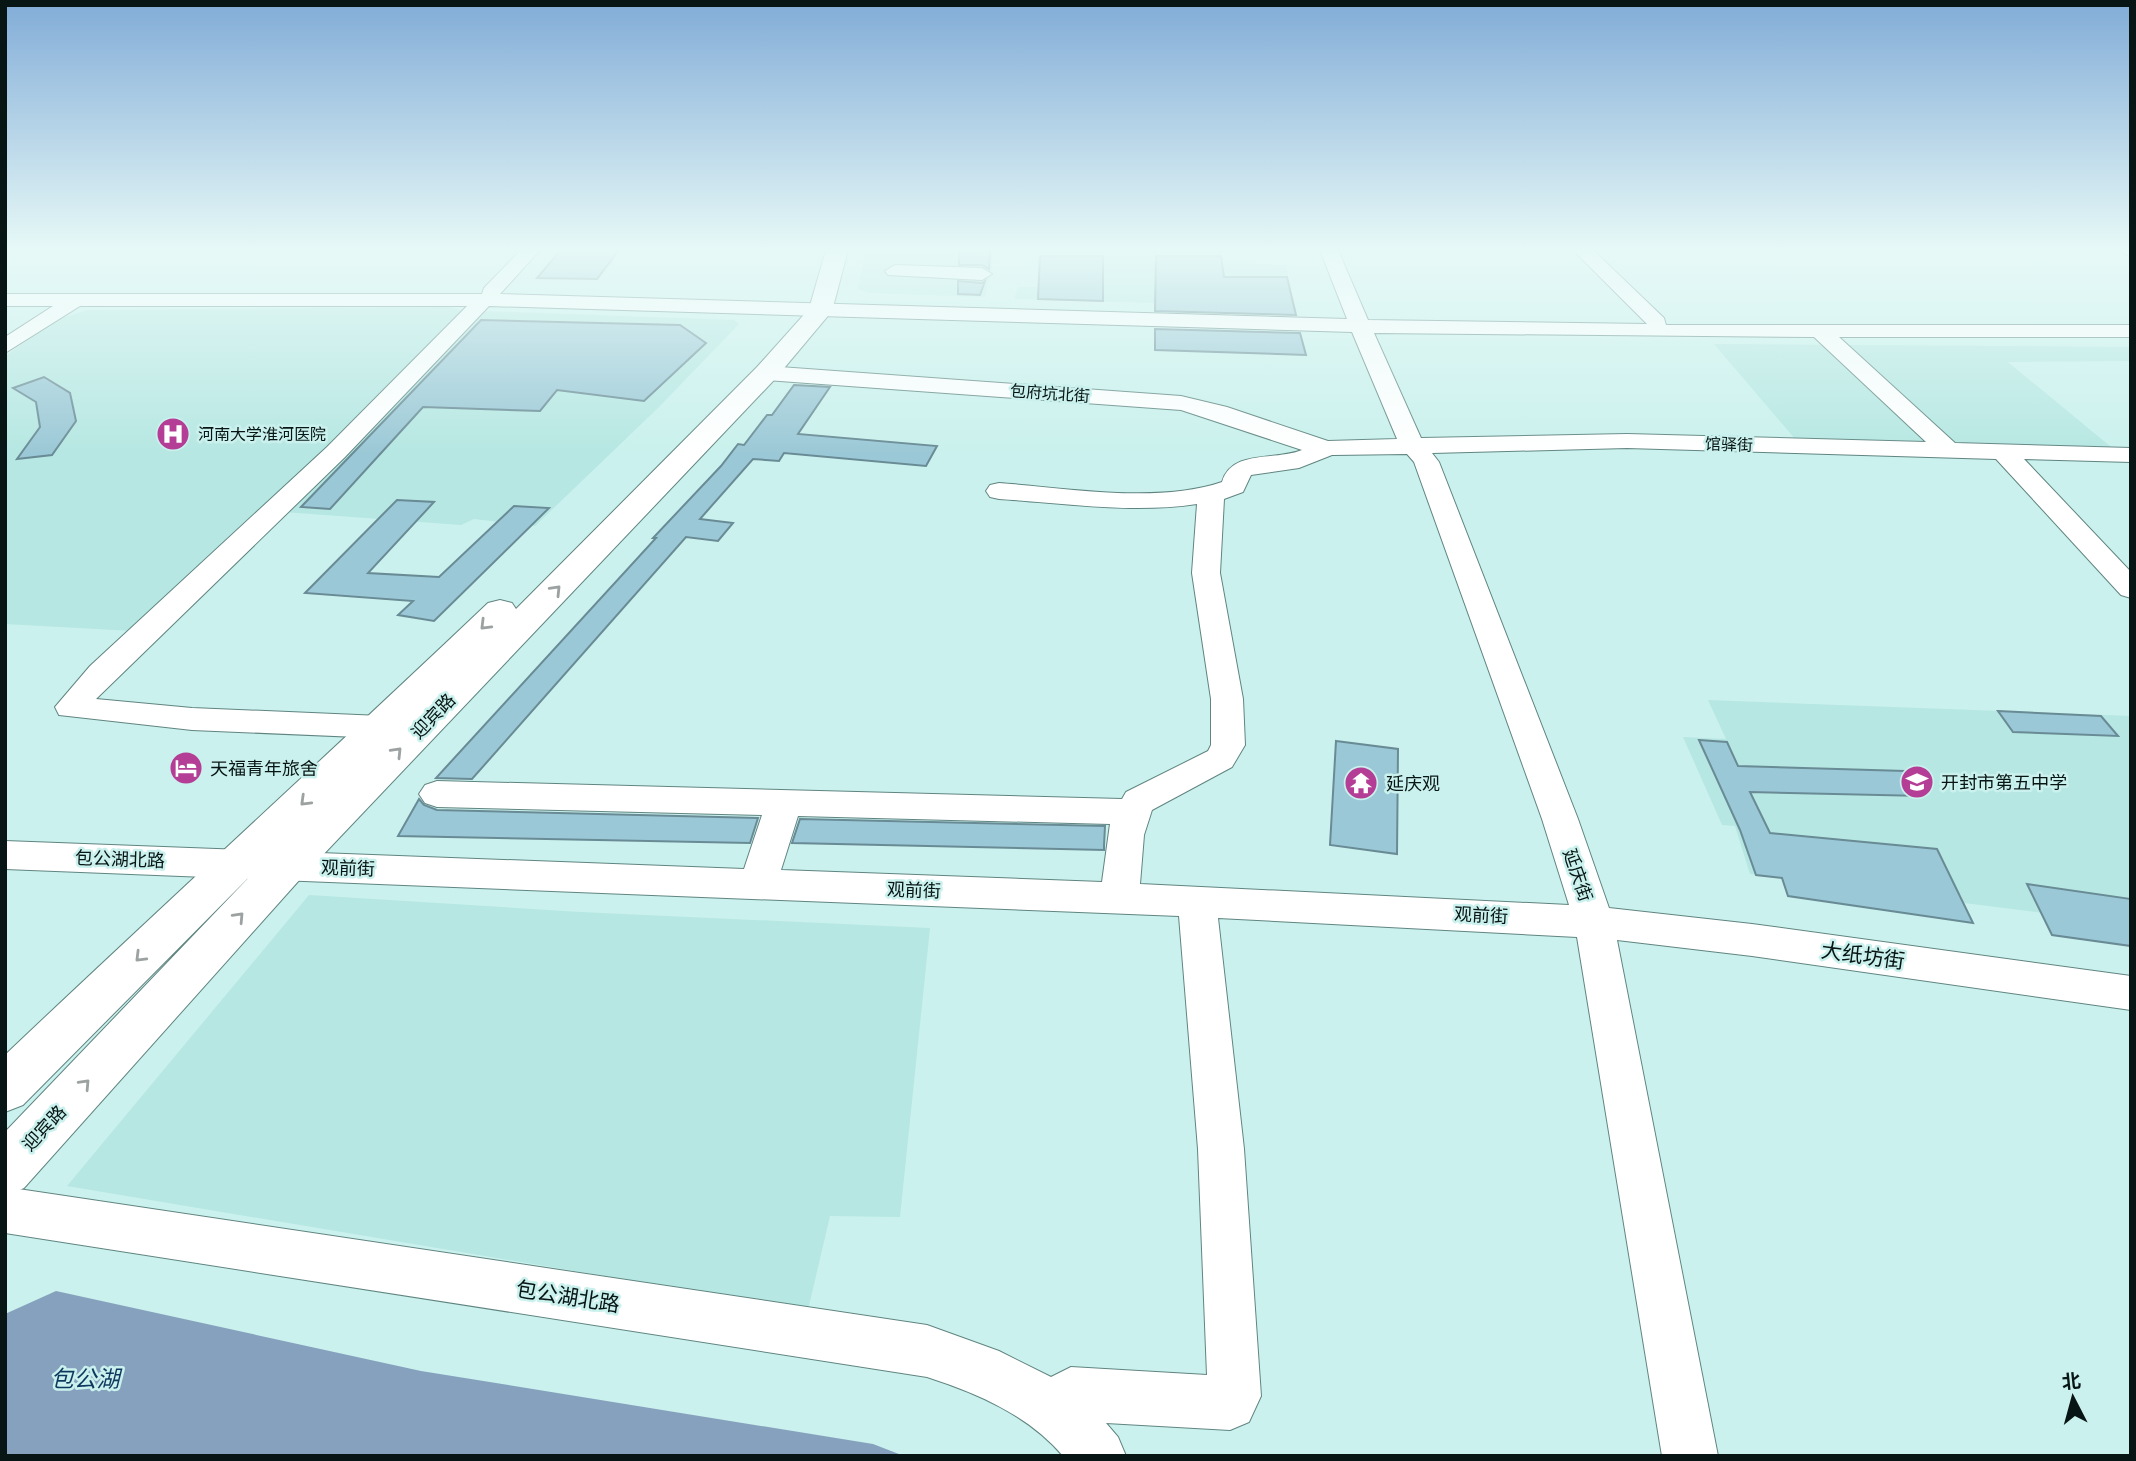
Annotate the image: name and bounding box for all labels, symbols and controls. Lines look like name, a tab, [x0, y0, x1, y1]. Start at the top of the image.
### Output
street label: 包府坑北街	[1009, 380, 1091, 406]
hospital icon: 河南大学淮河医院	[154, 415, 192, 453]
place label: 河南大学淮河医院	[198, 424, 326, 444]
street label: 馆驿街	[1705, 433, 1753, 455]
one-way arrow	[547, 585, 560, 598]
one-way arrow	[480, 616, 493, 629]
street label: 迎宾路	[406, 689, 460, 743]
one-way arrow	[388, 748, 401, 761]
hotel icon: 天福青年旅舍	[167, 749, 205, 787]
place label: 天福青年旅舍	[210, 757, 318, 780]
school or university icon: 开封市第五中学	[1898, 763, 1936, 801]
temple icon: 延庆观	[1342, 764, 1380, 802]
place label: 开封市第五中学	[1941, 771, 2067, 794]
place label: 延庆观	[1386, 772, 1440, 795]
one-way arrow	[301, 793, 314, 806]
street label: 包公湖北路	[75, 846, 165, 872]
street label: 延庆街	[1558, 846, 1598, 904]
street label: 观前街	[321, 856, 375, 880]
street label: 观前街	[887, 878, 941, 902]
street label: 观前街	[1453, 902, 1509, 928]
one-way arrow	[231, 912, 244, 925]
street label: 大纸坊街	[1819, 935, 1907, 975]
one-way arrow	[135, 948, 148, 961]
one-way arrow	[77, 1079, 89, 1092]
street label: 迎宾路	[17, 1100, 71, 1156]
street label: 包公湖北路	[514, 1274, 622, 1318]
water label: 包公湖	[51, 1363, 123, 1393]
north arrow	[2038, 1363, 2108, 1433]
text: 北	[2061, 1368, 2082, 1394]

